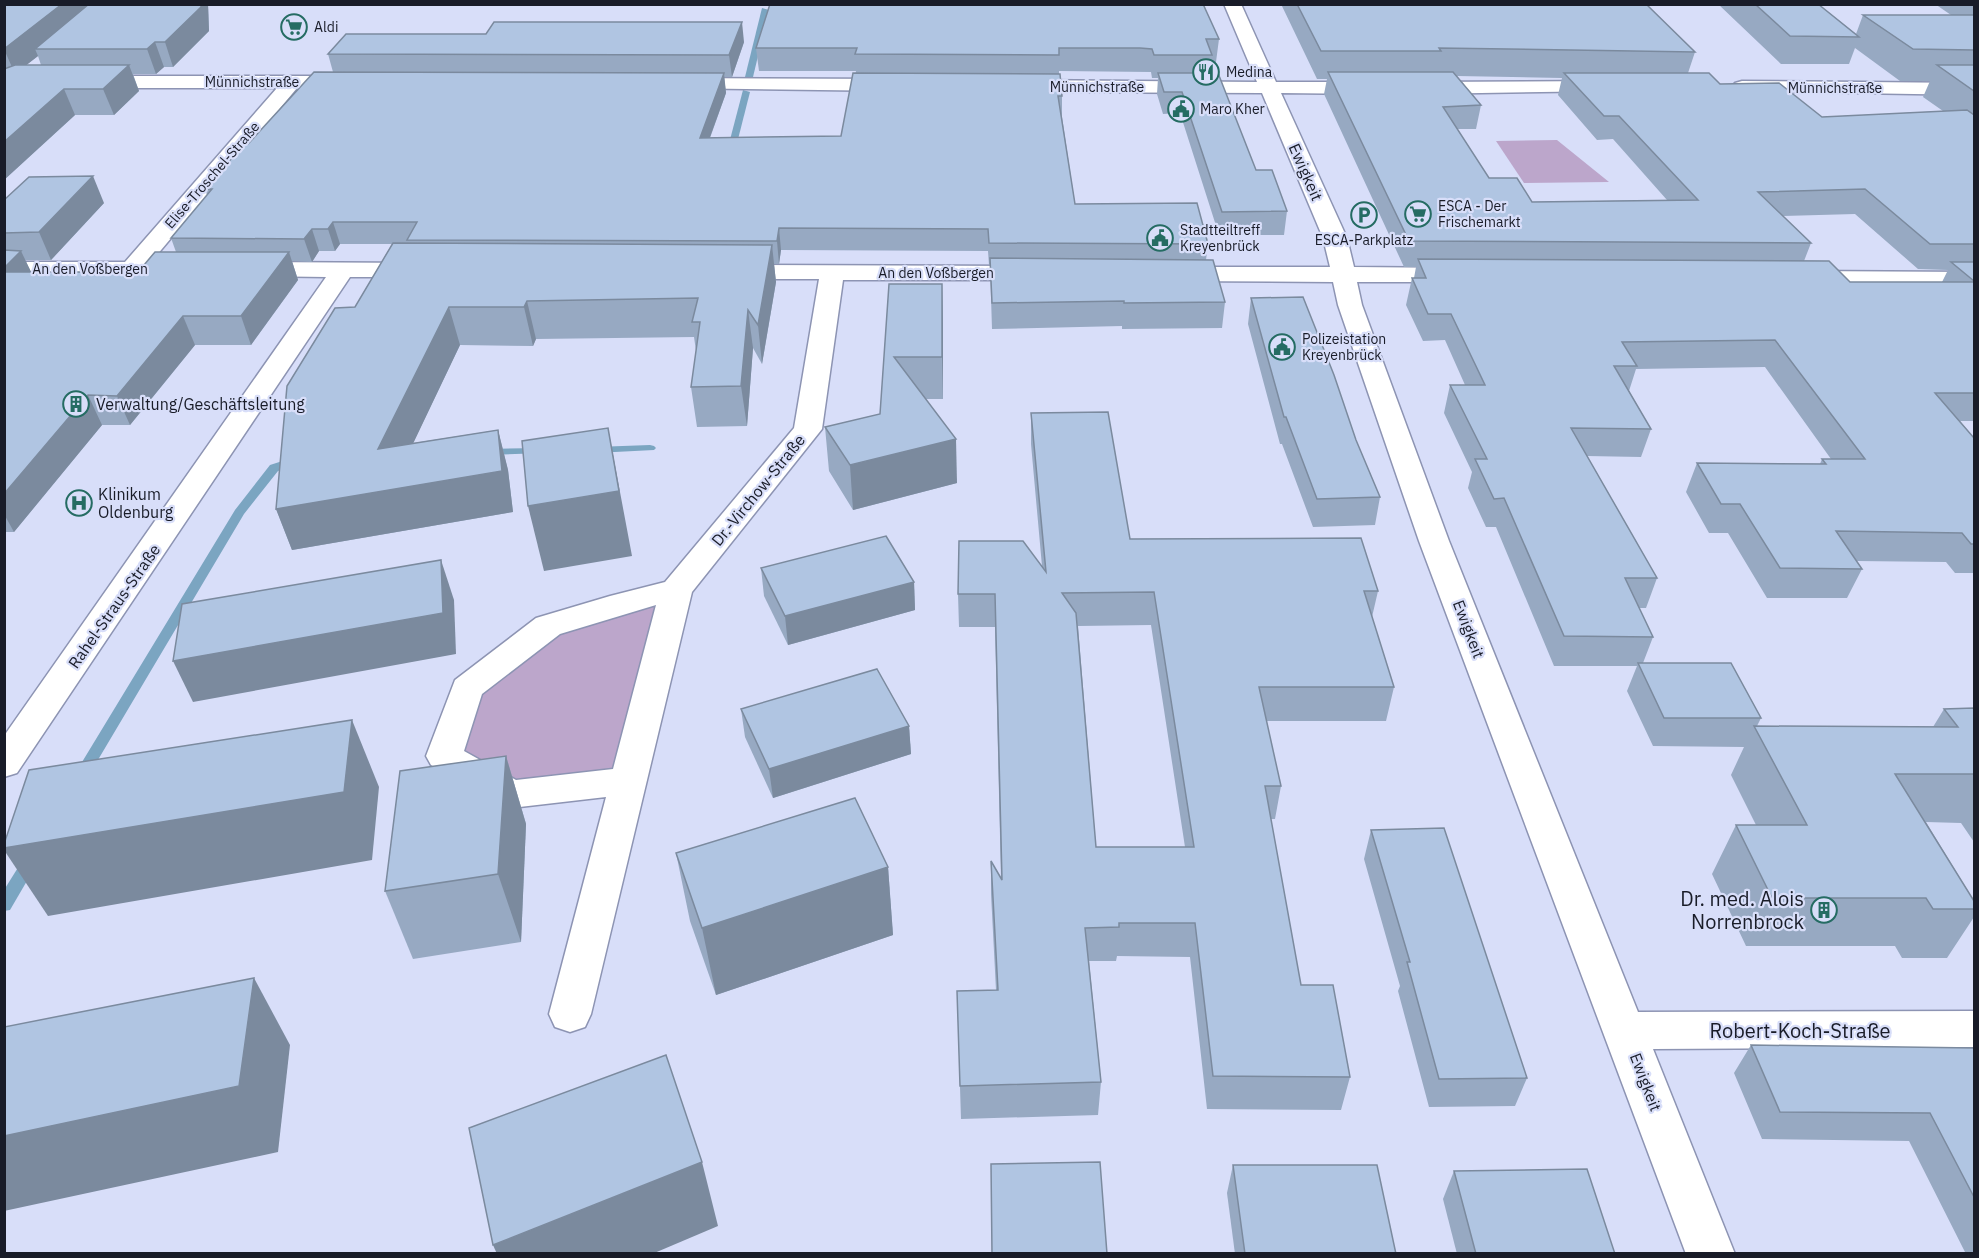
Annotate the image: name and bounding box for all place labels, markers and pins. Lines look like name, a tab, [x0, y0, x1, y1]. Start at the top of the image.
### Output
supermarket icon: Aldi	[279, 12, 309, 42]
place label: Aldi	[314, 18, 338, 36]
restaurant icon: Medina	[1191, 57, 1221, 87]
place label: Medina	[1226, 63, 1273, 81]
public building icon: Maro Kher	[1166, 94, 1196, 124]
place label: Maro Kher	[1200, 100, 1265, 118]
place label: ESCA - Der Frischemarkt	[1438, 197, 1521, 231]
supermarket icon: ESCA - Der Frischemarkt	[1403, 199, 1433, 229]
parking icon: ESCA-Parkplatz	[1349, 200, 1379, 230]
place label: Stadtteiltreff Kreyenbrück	[1180, 221, 1260, 255]
public building icon: Stadtteiltreff Kreyenbrück	[1145, 223, 1175, 253]
place label: ESCA-Parkplatz	[1315, 231, 1414, 249]
place label: Polizeistation Kreyenbrück	[1302, 330, 1386, 364]
public building icon: Polizeistation Kreyenbrück	[1267, 332, 1297, 362]
building icon: Verwaltung/Geschäftsleitung	[61, 389, 91, 419]
place label: Verwaltung/Geschäftsleitung	[96, 394, 305, 414]
place label: Klinikum Oldenburg	[98, 484, 174, 522]
hospital icon: Klinikum Oldenburg	[64, 488, 94, 518]
place label: Dr. med. Alois Norrenbrock	[1680, 885, 1804, 935]
building icon: Dr. med. Alois Norrenbrock	[1809, 895, 1839, 925]

